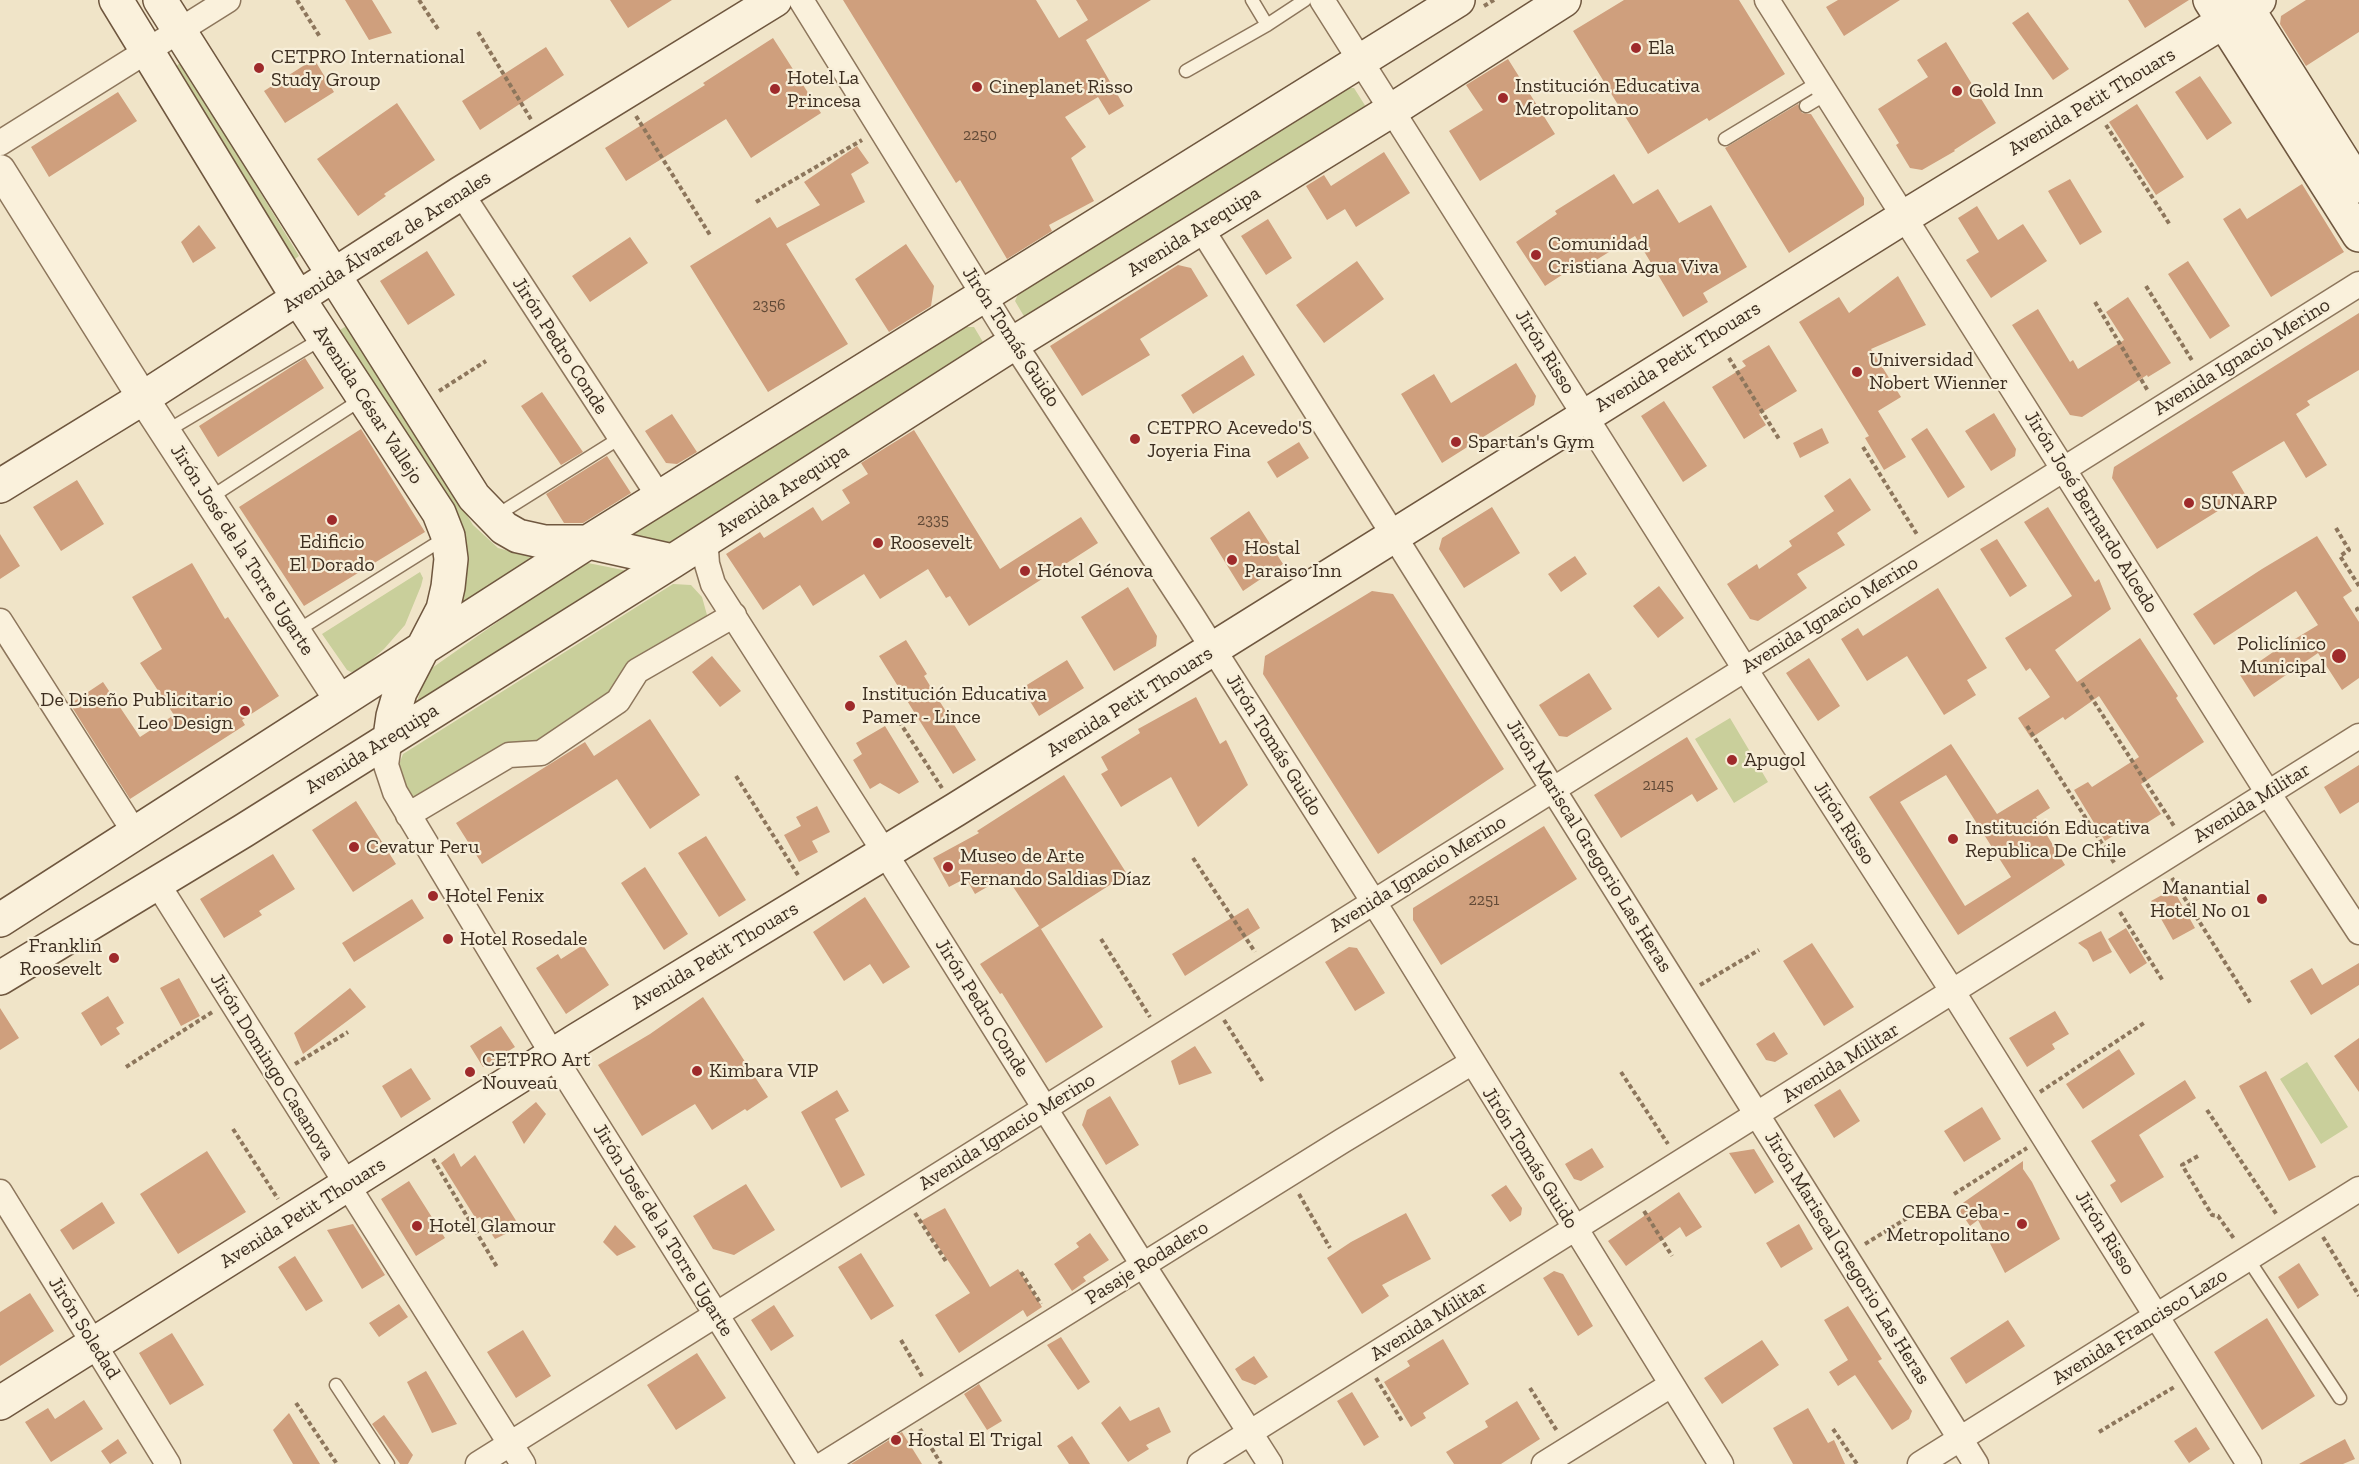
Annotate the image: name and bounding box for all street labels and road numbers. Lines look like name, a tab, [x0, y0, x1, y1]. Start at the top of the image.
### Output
street label: Avenida Petit Thouars	[2004, 43, 2180, 161]
street label: Avenida Álvarez de Arenales	[278, 166, 496, 318]
street label: Avenida Arequipa	[1123, 181, 1265, 283]
street label: Jirón Tomás Guido	[957, 262, 1065, 412]
street label: Jirón Pedro Conde	[507, 273, 613, 419]
street label: Avenida Ignacio Merino	[2149, 293, 2335, 421]
street label: Avenida Petit Thouars	[1591, 296, 1765, 418]
street label: Jirón Risso	[1510, 305, 1580, 399]
street label: Avenida César Vallejo	[308, 321, 428, 489]
street label: Jirón José Bernardo Alcedo	[2019, 406, 2163, 618]
street label: Avenida Arequipa	[713, 439, 853, 543]
street label: Jirón José de la Torre Ugarte	[165, 440, 319, 660]
street label: Avenida Ignacio Merino	[1737, 551, 1923, 679]
street label: Avenida Petit Thouars	[1043, 641, 1217, 763]
street label: Jirón Tomás Guido	[1221, 670, 1327, 820]
street label: Avenida Arequipa	[301, 698, 443, 800]
street label: Jirón Mariscal Gregorio Las Heras	[1501, 715, 1677, 977]
street label: Avenida Militar	[2189, 758, 2315, 848]
street label: Jirón Risso	[1808, 777, 1880, 869]
street label: Avenida Ignacio Merino	[1325, 810, 1511, 938]
street label: Avenida Petit Thouars	[627, 897, 803, 1015]
street label: Jirón Pedro Conde	[930, 934, 1034, 1082]
street label: Jirón Domingo Casanova	[205, 969, 339, 1165]
street label: Avenida Militar	[1778, 1018, 1904, 1108]
street label: Avenida Ignacio Merino	[914, 1068, 1100, 1196]
street label: Jirón Tomás Guido	[1477, 1083, 1583, 1233]
street label: Jirón José de la Torre Ugarte	[587, 1119, 739, 1341]
street label: Jirón Mariscal Gregorio Las Heras	[1759, 1127, 1935, 1389]
street label: Avenida Petit Thouars	[216, 1152, 390, 1274]
street label: Jirón Risso	[2070, 1186, 2140, 1280]
street label: Pasaje Rodadero	[1081, 1216, 1213, 1310]
street label: Avenida Francisco Lazo	[2048, 1263, 2232, 1391]
street label: Jirón Soledad	[43, 1272, 125, 1384]
street label: Avenida Militar	[1366, 1276, 1492, 1366]

